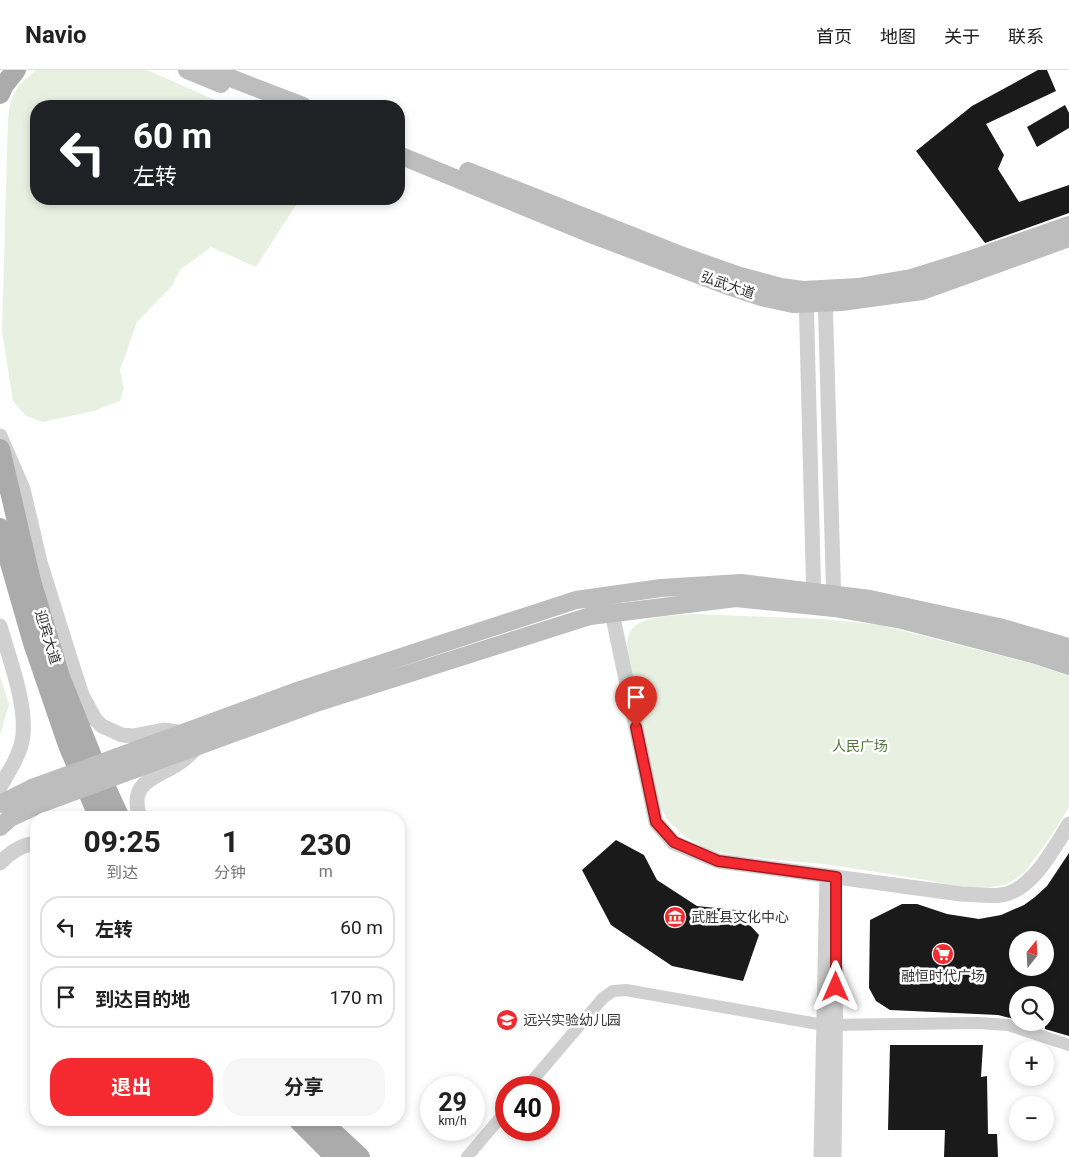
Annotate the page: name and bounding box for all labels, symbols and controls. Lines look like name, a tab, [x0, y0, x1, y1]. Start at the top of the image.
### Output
text: Navio	[25, 21, 87, 49]
text: 首页	[816, 26, 852, 47]
text: 地图	[880, 26, 916, 47]
text: 关于	[944, 26, 980, 47]
text: 联系	[1008, 26, 1044, 47]
text: 60 m	[133, 116, 212, 157]
icon: left	[50, 120, 115, 185]
text: 左转	[133, 164, 177, 189]
street label: 弘武大道	[699, 268, 757, 302]
street label: 迎宾大道	[32, 608, 64, 666]
pin	[615, 676, 657, 727]
icon: arrive	[622, 683, 650, 711]
park label: 人民广场	[832, 738, 888, 754]
text: 09:25	[84, 824, 161, 859]
text: 1	[222, 824, 239, 859]
text: 230	[300, 827, 351, 862]
text: m	[319, 862, 333, 881]
text: 到达	[106, 863, 138, 882]
text: 分钟	[214, 863, 246, 882]
museum icon: 武胜县文化中心	[663, 905, 687, 929]
place label: 武胜县文化中心	[691, 909, 789, 925]
icon: left	[52, 913, 80, 941]
text: 60 m	[340, 916, 383, 939]
text: 左转	[95, 918, 133, 941]
north arrow	[1009, 931, 1054, 976]
map controls	[1009, 931, 1054, 1141]
supermarket icon: 融恒时代广场	[931, 942, 955, 966]
position arrow	[809, 960, 861, 1012]
place label: 融恒时代广场	[901, 968, 985, 984]
icon: arrive	[52, 983, 80, 1011]
text: 170 m	[330, 986, 383, 1009]
button: search	[1009, 986, 1054, 1031]
text: 到达目的地	[95, 988, 190, 1011]
school or university icon: 远兴实验幼儿园	[495, 1008, 519, 1032]
place label: 远兴实验幼儿园	[523, 1012, 621, 1028]
button: +	[1009, 1041, 1054, 1086]
button: 退出	[50, 1058, 213, 1116]
button: 分享	[223, 1058, 385, 1116]
speed limit sign: 40	[495, 1076, 560, 1141]
text: 29	[438, 1088, 467, 1117]
button: −	[1009, 1096, 1054, 1141]
text: km/h	[438, 1114, 467, 1128]

